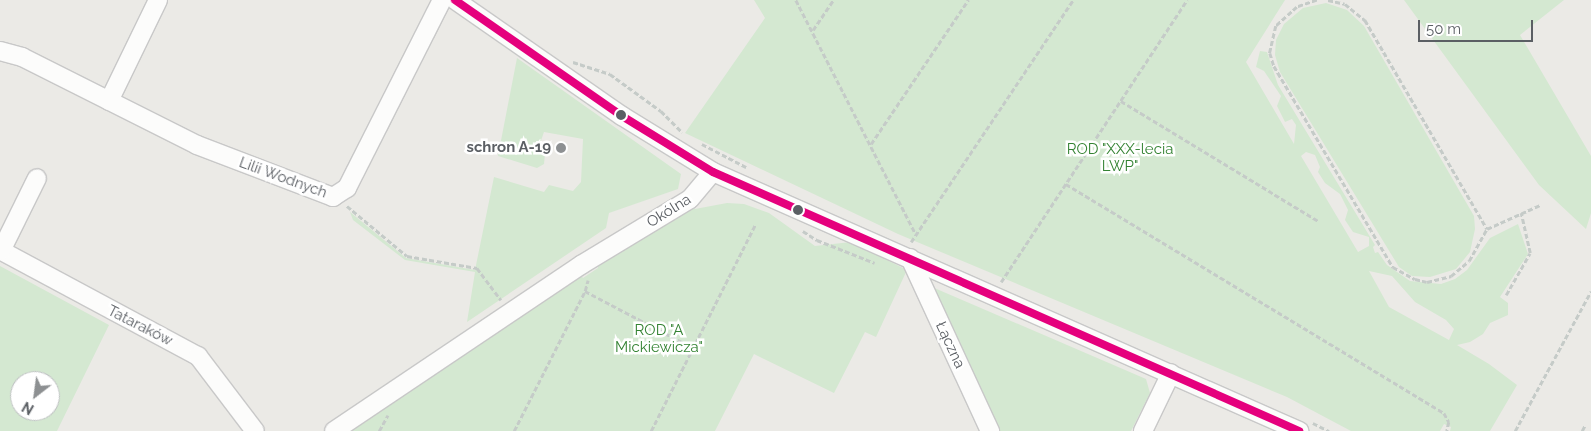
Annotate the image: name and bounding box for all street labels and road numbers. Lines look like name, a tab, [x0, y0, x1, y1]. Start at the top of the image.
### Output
street label: Lilii Wodnych	[236, 154, 330, 202]
street label: Okólna	[644, 190, 694, 232]
street label: Tataraków	[104, 302, 176, 350]
street label: Łączna	[931, 319, 969, 371]

